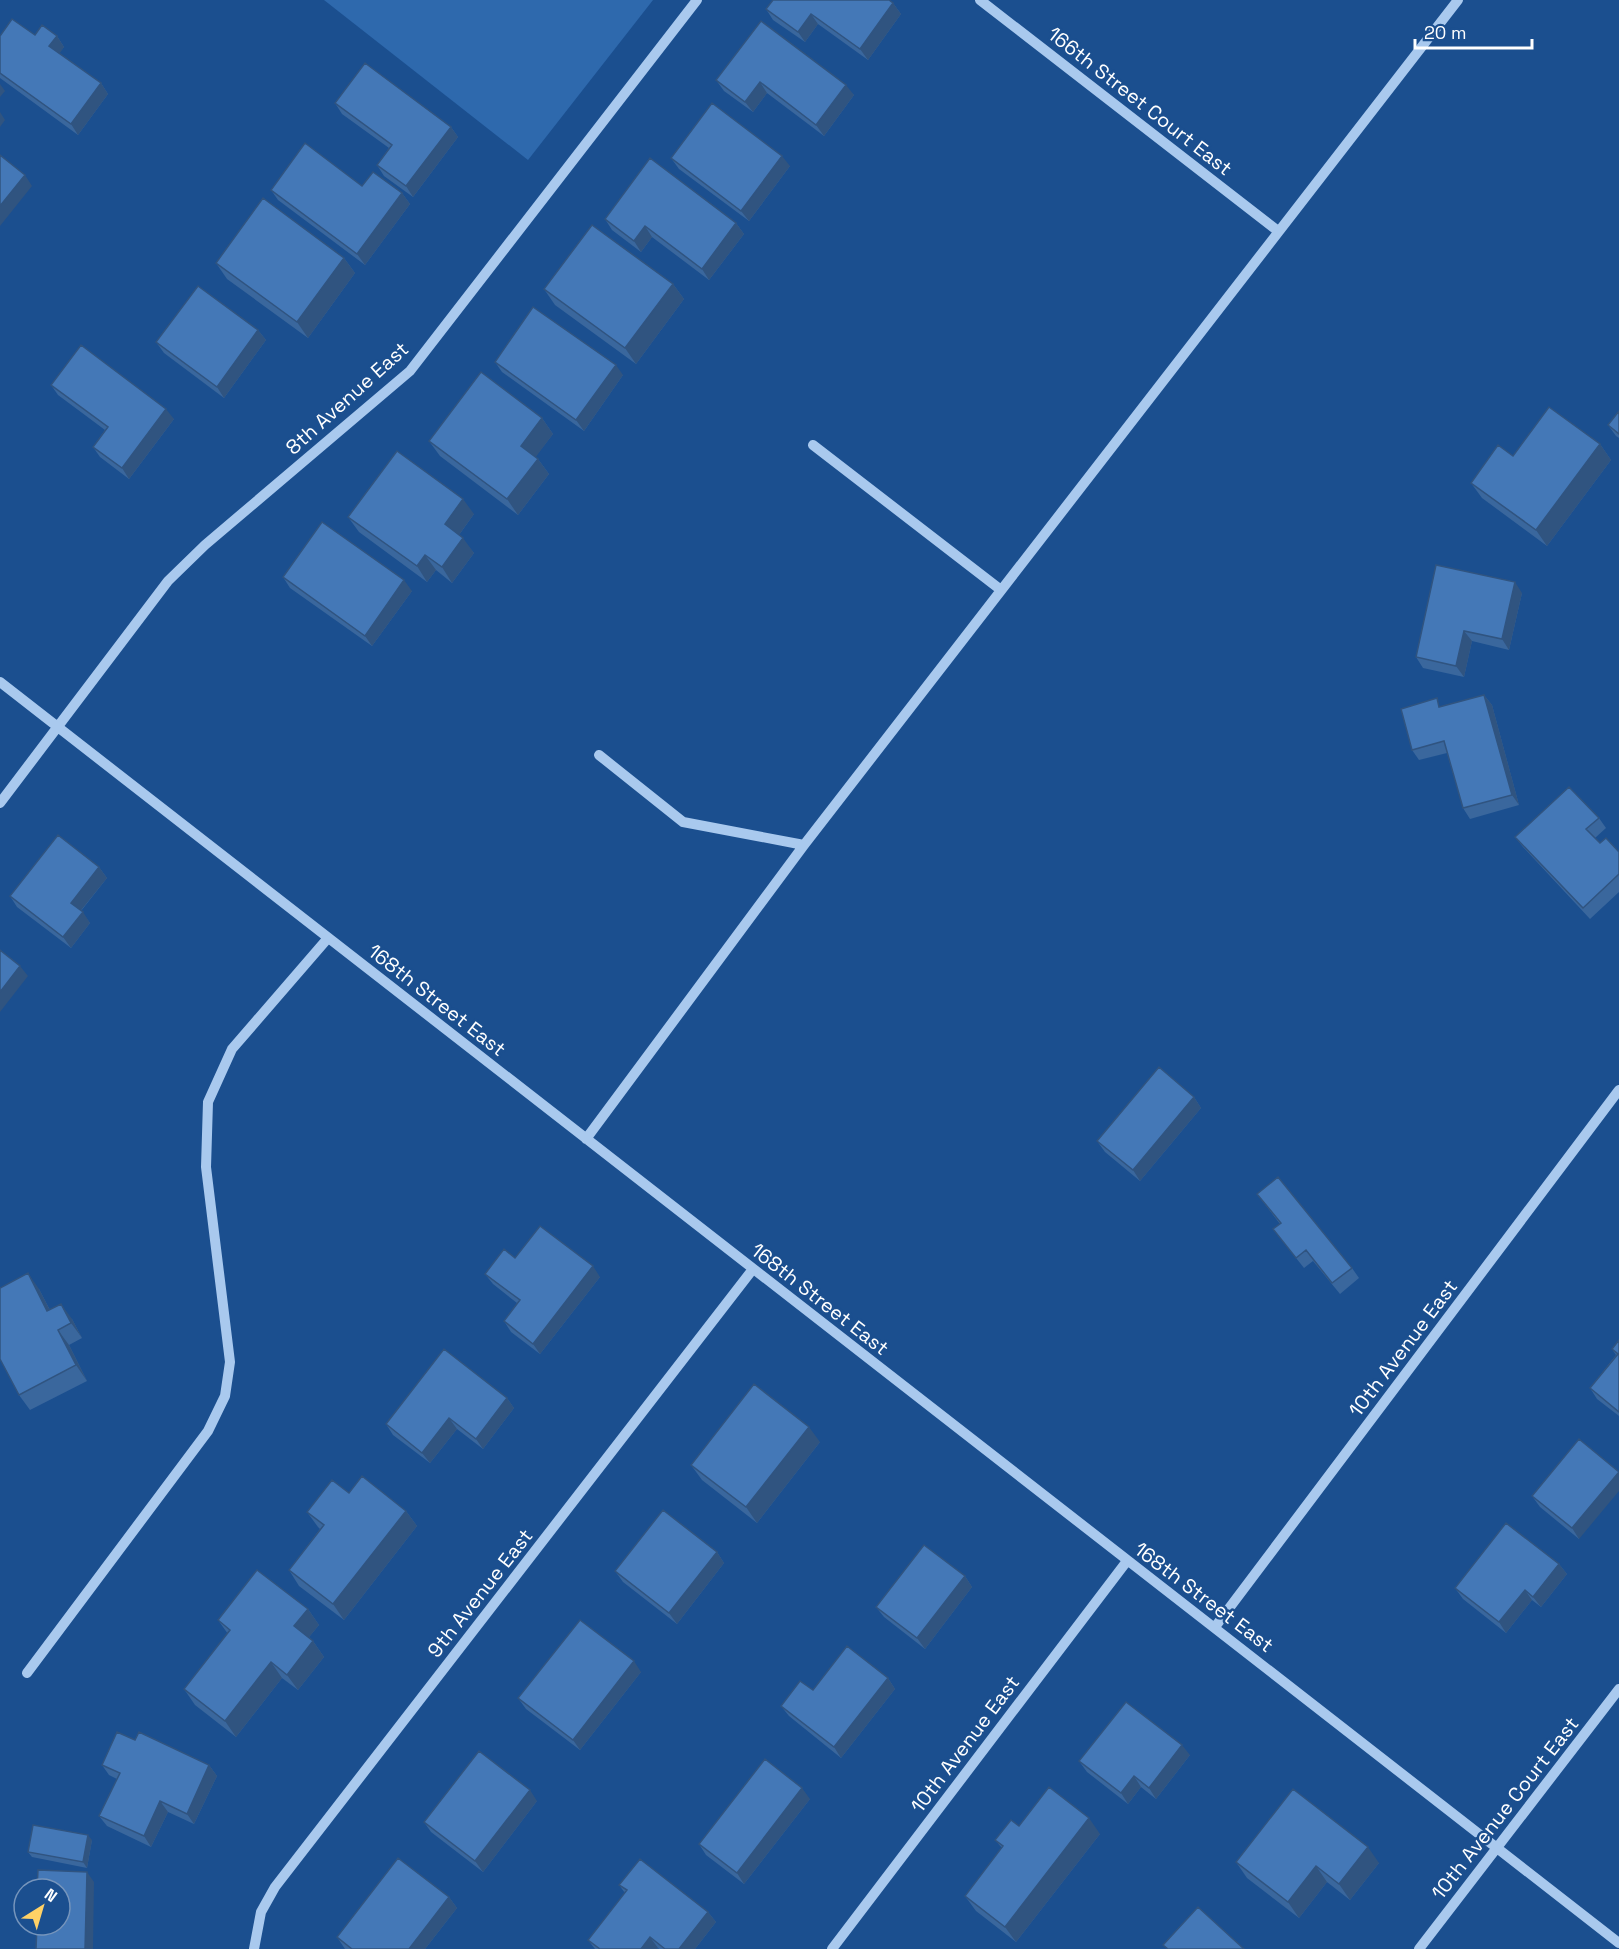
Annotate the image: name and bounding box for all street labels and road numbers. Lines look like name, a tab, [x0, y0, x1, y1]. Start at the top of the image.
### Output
street label: 166th Street Court East	[1042, 21, 1238, 181]
street label: 8th Avenue East	[280, 336, 414, 460]
street label: 168th Street East	[363, 938, 511, 1062]
street label: 168th Street East	[746, 1237, 894, 1361]
street label: 10th Avenue East	[1343, 1274, 1463, 1422]
street label: 9th Avenue East	[422, 1523, 538, 1663]
street label: 168th Street East	[1129, 1536, 1279, 1658]
street label: 10th Avenue East	[905, 1670, 1025, 1818]
street label: 10th Avenue Court East	[1426, 1711, 1584, 1905]

